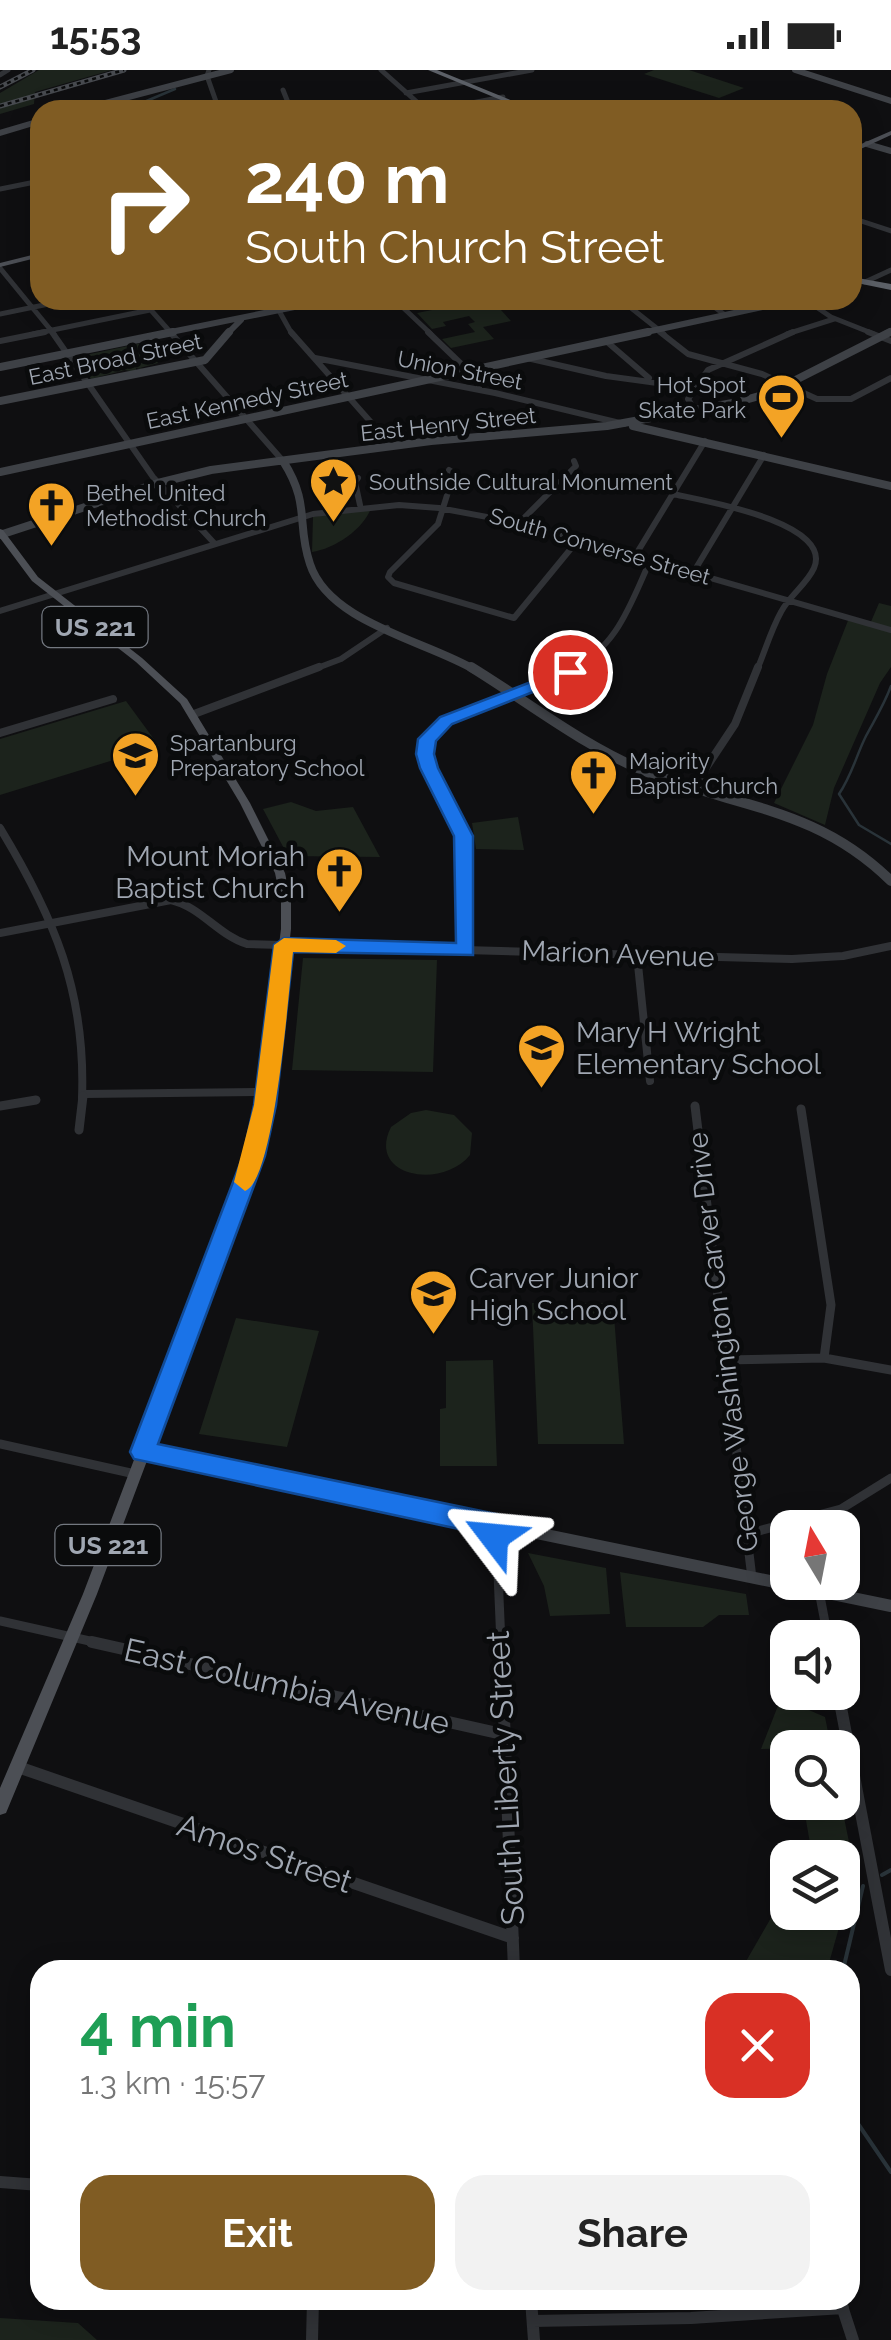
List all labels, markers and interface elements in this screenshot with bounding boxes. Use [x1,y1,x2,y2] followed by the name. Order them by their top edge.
[50,13,141,58] text: 15:53
[245,137,449,219] text: 240 m
[80,140,210,270] icon: right
[245,221,665,274] text: South Church Street
[26,328,205,390] street label: East Broad Street
[395,345,525,395] street label: Union Street
[144,366,351,434] street label: East Kennedy Street
[638,372,747,423] place label: Hot Spot Skate Park
[755,372,807,440] sports icon: Hot Spot Skate Park
[359,402,538,446] street label: East Henry Street
[308,456,360,524] place icon: Southside Cultural Monument
[369,469,673,495] place label: Southside Cultural Monument
[25,480,77,548] church icon: Bethel United Methodist Church
[86,480,267,531] place label: Bethel United Methodist Church
[487,502,714,590] street label: South Converse Street
[42,607,148,647] road number: US 221
[528,630,613,715] pin
[543,645,598,700] icon: arrive
[109,730,161,798] school or university icon: Spartanburg Preparatory School
[170,730,364,781] place label: Spartanburg Preparatory School
[568,748,620,816] church icon: Majority Baptist Church
[629,748,778,799] place label: Majority Baptist Church
[115,840,305,905] place label: Mount Moriah Baptist Church
[314,846,366,914] church icon: Mount Moriah Baptist Church
[521,934,715,974] street label: Marion Avenue
[576,1016,821,1081] place label: Mary H Wright Elementary School
[515,1022,567,1090] school or university icon: Mary H Wright Elementary School
[681,1130,765,1554] street label: George Washington Carver Drive
[469,1262,639,1327] place label: Carver Junior High School
[408,1268,460,1336] school or university icon: Carver Junior High School
[442,1485,546,1589] position arrow
[770,1510,860,1600] north arrow
[770,1510,860,1930] map controls
[56,1525,160,1565] road number: US 221
[770,1620,860,1710] button: sound
[479,1630,531,1926] street label: South Liberty Street
[121,1631,453,1741] street label: East Columbia Avenue
[770,1730,860,1820] button: search
[173,1806,358,1900] street label: Amos Street
[770,1840,860,1930] button: layers
[80,1991,236,2061] text: 4 min
[705,1993,810,2098] button: close
[80,2064,265,2101] text: 1.3 km · 15:57
[80,2175,435,2290] button: Exit
[455,2175,810,2290] button: Share

